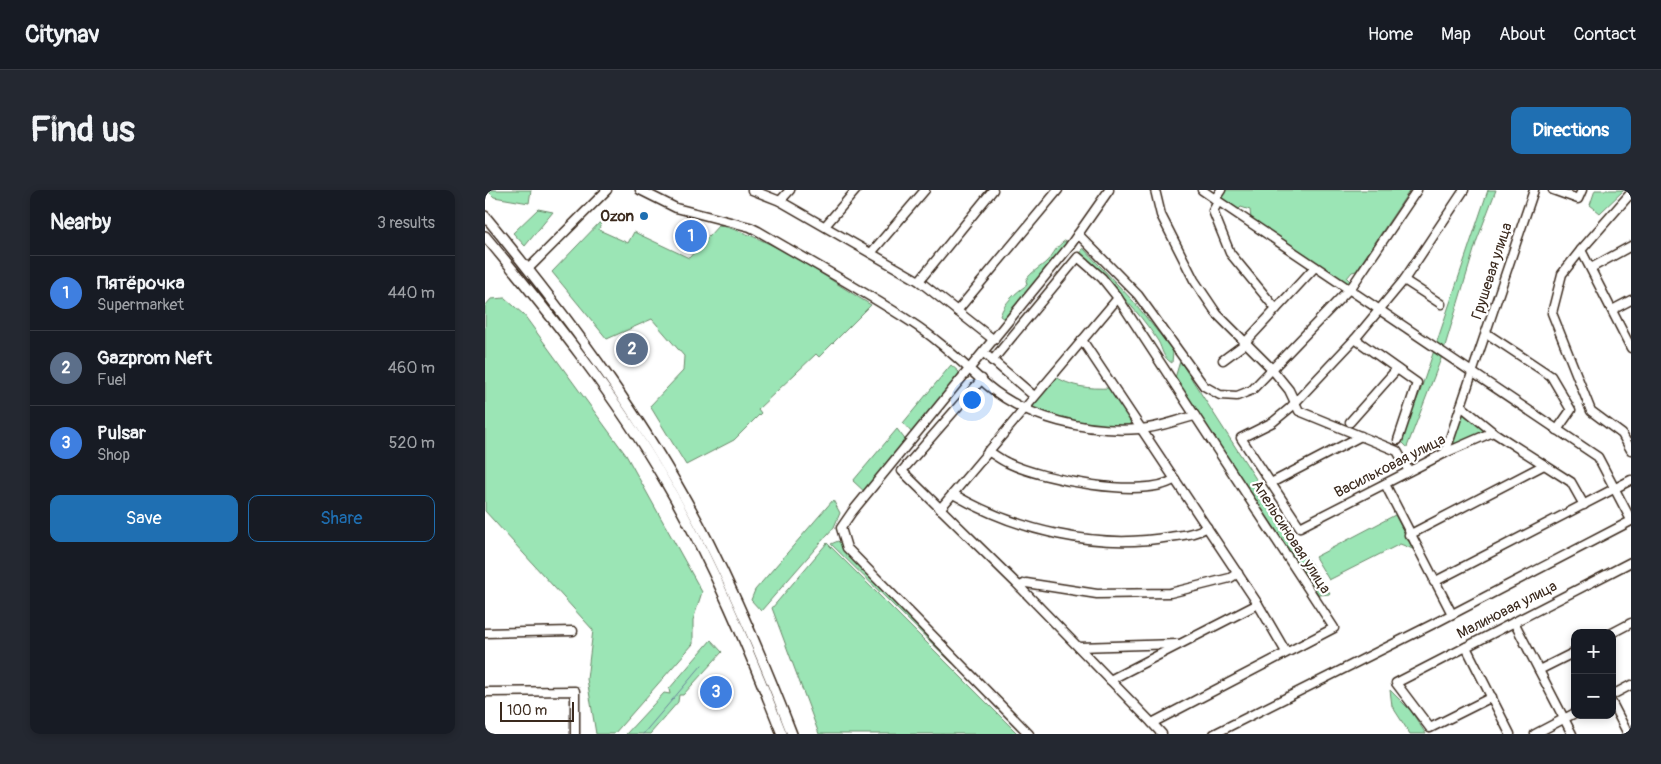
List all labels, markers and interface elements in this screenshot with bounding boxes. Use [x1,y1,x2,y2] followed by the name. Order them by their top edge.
[25,20,100,49] text: Citynav
[1368,23,1413,46] text: Home
[1441,23,1471,46] text: Map
[1499,23,1545,46] text: About
[1573,23,1636,46] text: Contact
[1511,107,1631,154] button: Directions
[30,108,135,152] text: Find us
[600,207,634,226] place label: Ozon
[50,209,111,236] text: Nearby
[638,210,650,222] marker: Ozon
[377,213,435,233] text: 3 results
[675,217,707,255] pin: 1
[1467,220,1517,322] street label: Грушевая улица
[97,271,185,295] text: Пятёрочка
[63,283,69,303] text: 1
[388,283,435,303] text: 440 m
[97,295,184,315] text: Supermarket
[616,330,648,368] pin: 2
[97,346,212,370] text: Gazprom Neft
[62,358,70,378] text: 2
[388,358,435,378] text: 460 m
[97,370,126,390] text: Fuel
[959,387,985,413] your location
[97,421,146,445] text: Pulsar
[1331,430,1449,502] street label: Васильковая улица
[62,433,70,453] text: 3
[389,433,435,453] text: 520 m
[97,445,130,465] text: Shop
[1247,477,1335,597] street label: Апельсиновая улица
[50,495,238,542] button: Save
[248,495,435,542] button: Share
[1454,577,1560,643] street label: Малиновая улица
[1571,629,1616,719] map controls
[1571,629,1616,674] button: +
[700,673,732,711] pin: 3
[1571,674,1616,719] button: −
[500,699,574,722] scale bar
[507,702,547,719] text: 100 m

